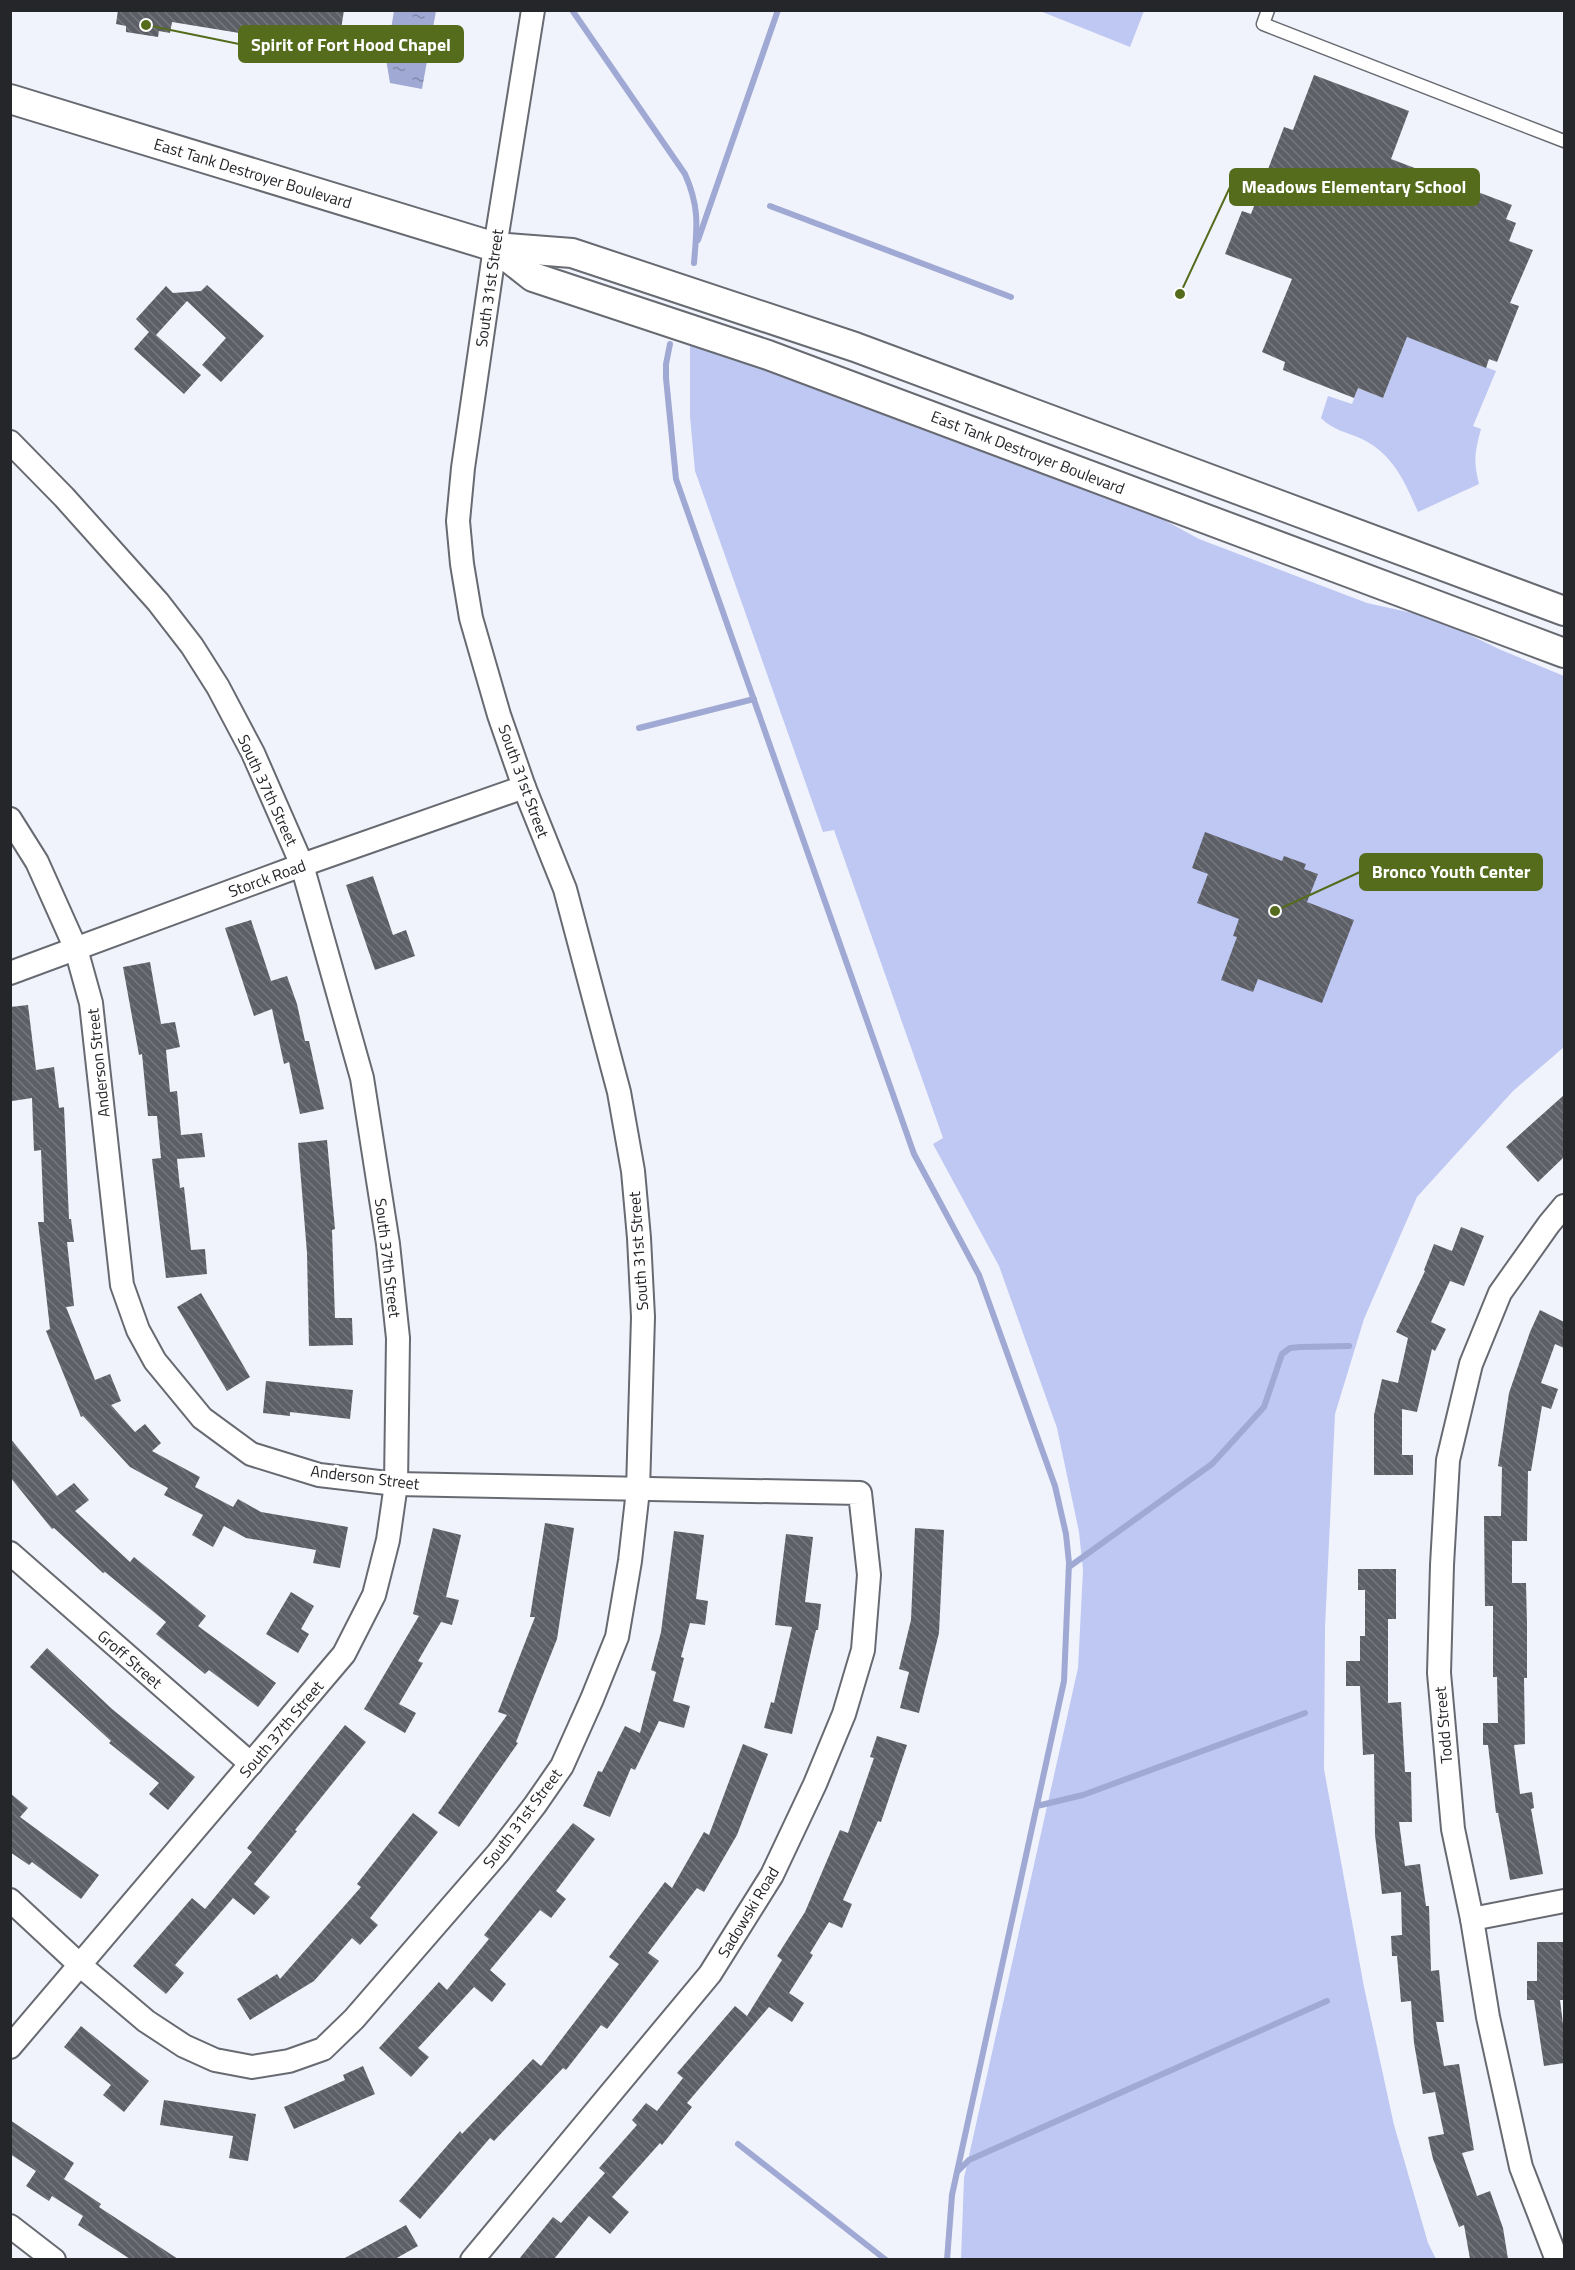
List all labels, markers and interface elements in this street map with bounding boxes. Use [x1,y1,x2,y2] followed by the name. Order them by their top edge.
[239,26,463,62] callout: Spirit of Fort Hood Chapel
[251,31,451,58] text: Spirit of Fort Hood Chapel
[151,131,355,215] street label: East Tank Destroyer Boulevard
[1230,169,1479,205] callout: Meadows Elementary School
[1242,173,1466,200] text: Meadows Elementary School
[469,227,509,349] street label: South 31st Street
[928,404,1128,500] street label: East Tank Destroyer Boulevard
[492,721,556,841] street label: South 31st Street
[232,730,304,850] street label: South 37th Street
[225,853,309,903] street label: Storck Road
[1360,854,1542,890] callout: Bronco Youth Center
[1372,858,1531,885] text: Bronco Youth Center
[80,1007,116,1119] street label: Anderson Street
[622,1190,654,1311] street label: South 31st Street
[369,1197,407,1320] street label: South 37th Street
[309,1458,421,1496] street label: Anderson Street
[92,1624,168,1694] street label: Groff Street
[233,1675,329,1783] street label: South 37th Street
[1428,1685,1458,1764] street label: Todd Street
[477,1763,568,1873] street label: South 31st Street
[711,1862,785,1962] street label: Sadowski Road

